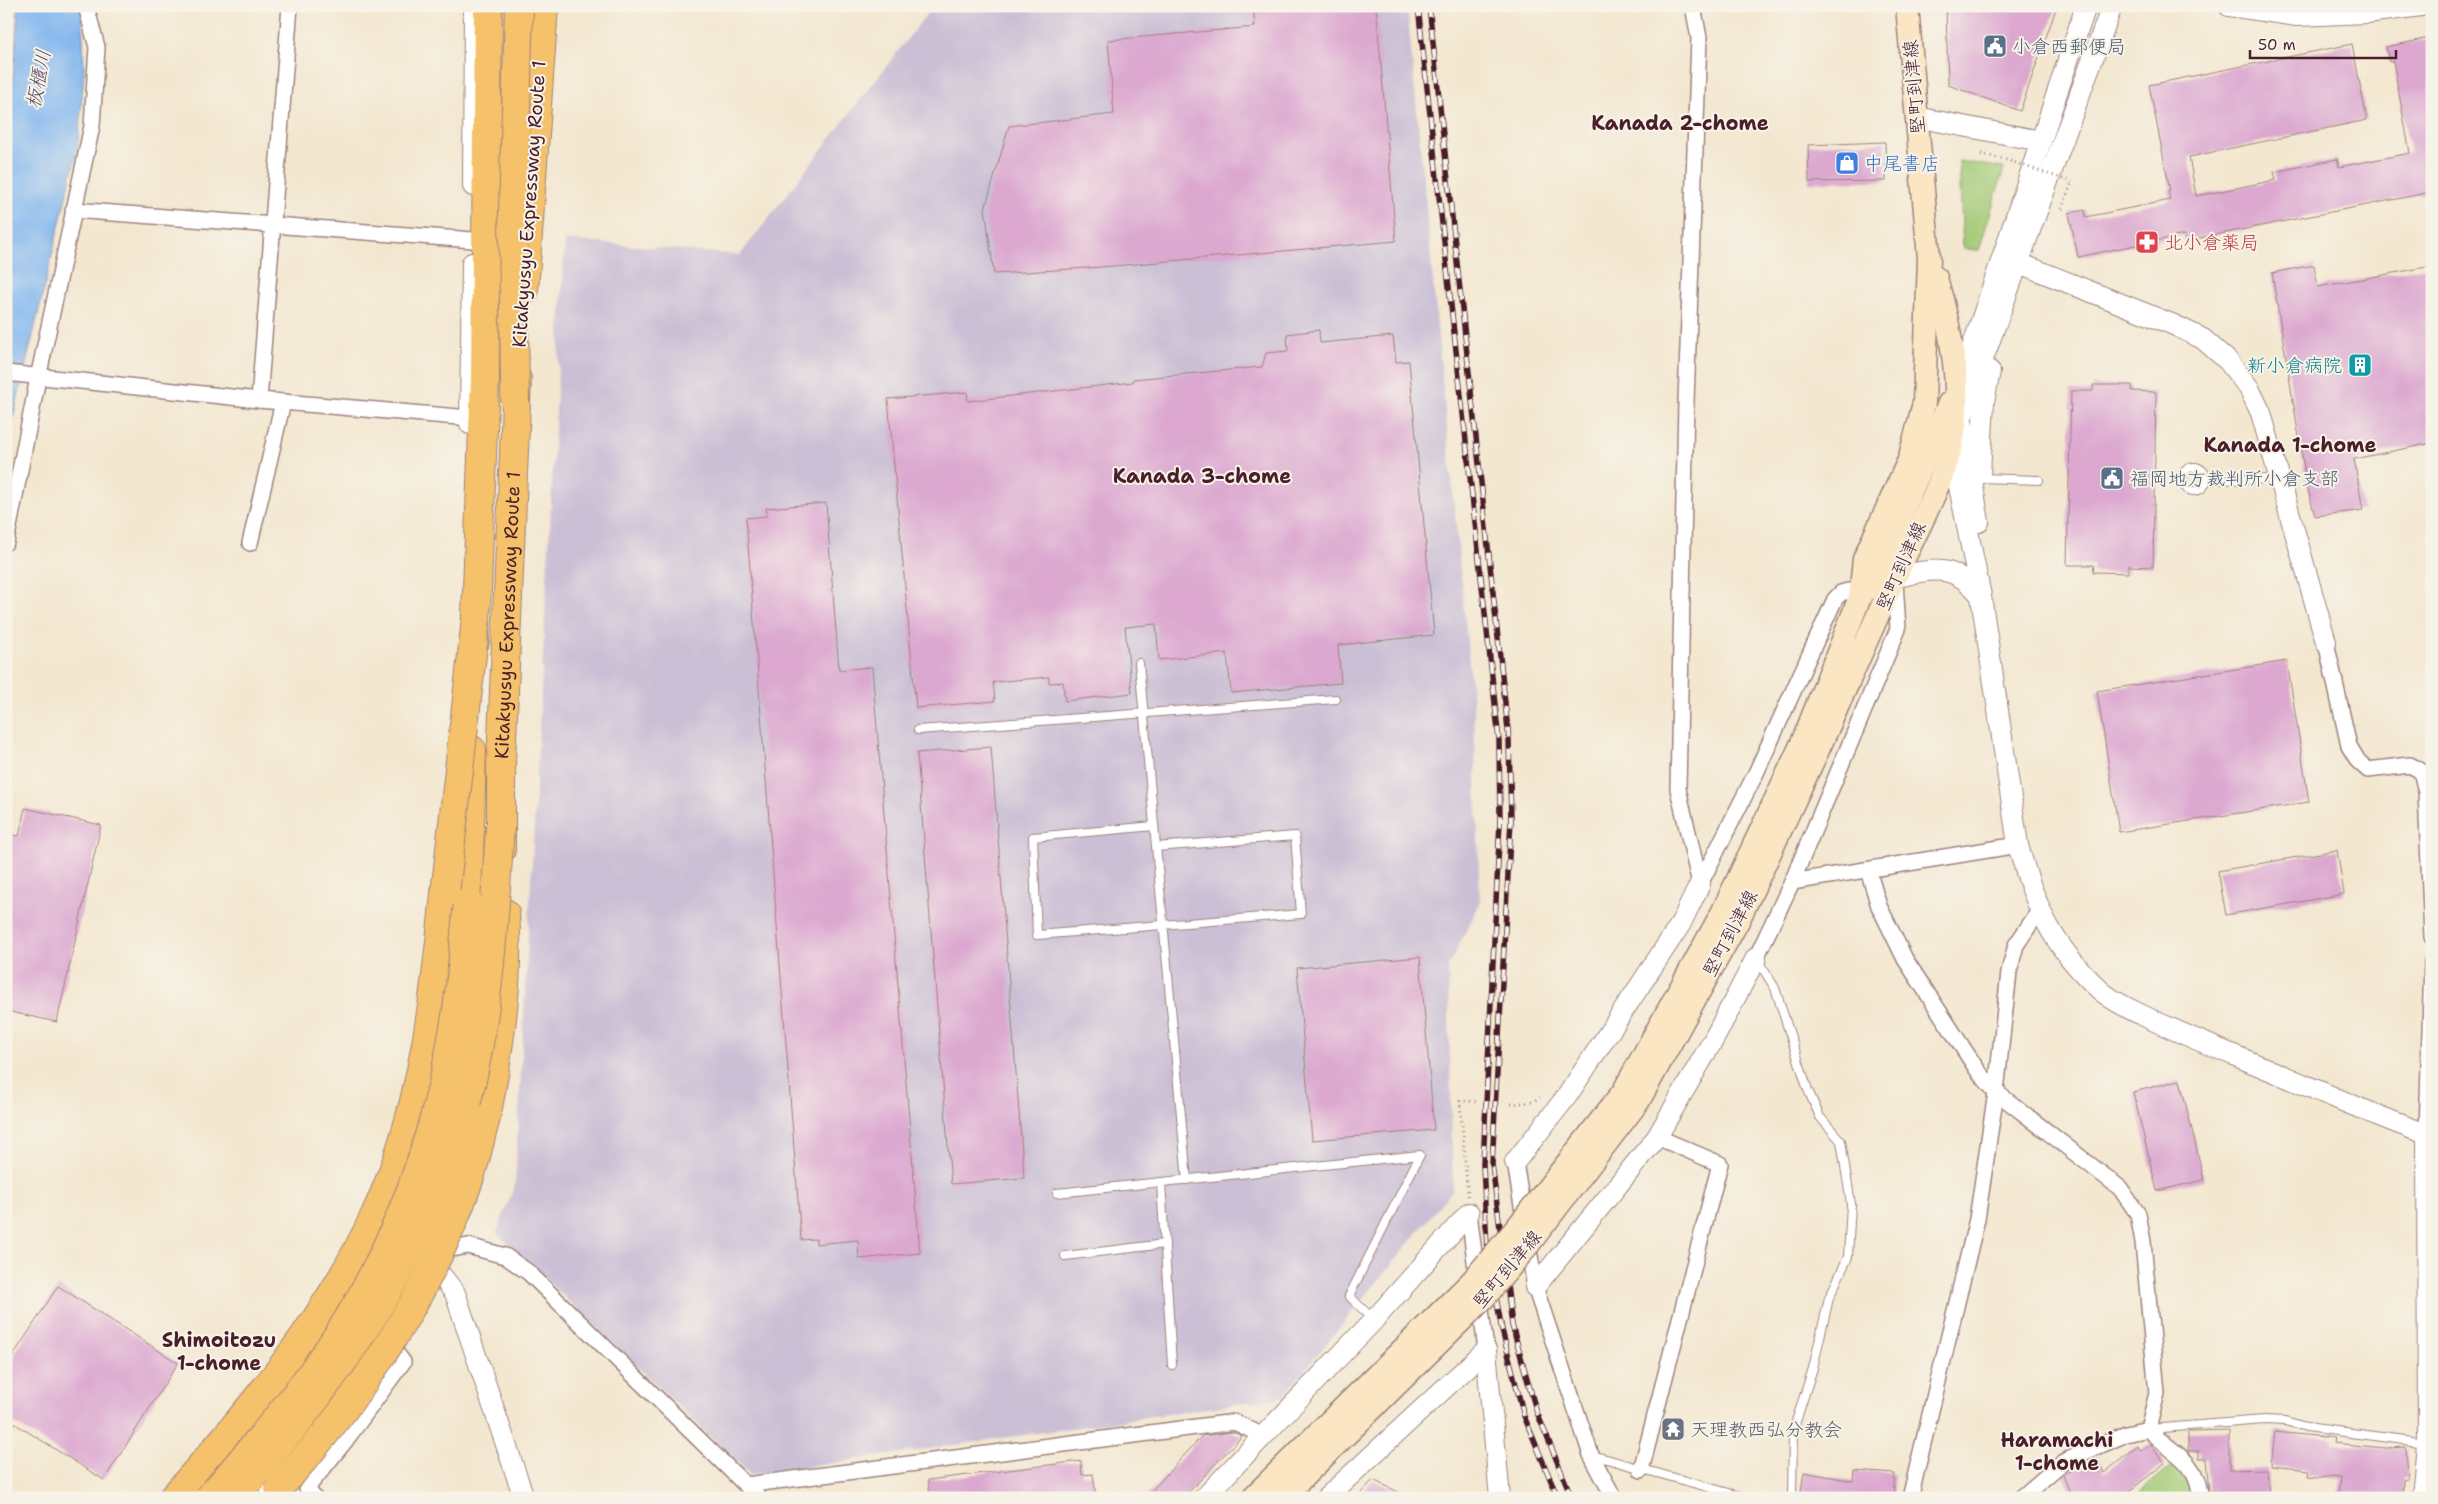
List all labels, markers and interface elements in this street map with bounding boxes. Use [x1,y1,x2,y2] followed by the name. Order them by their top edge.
[2250,28,2397,60] scale bar
[1982,33,2008,59] public building icon: 小倉西郵便局
[2012,34,2126,59] place label: 小倉西郵便局
[2258,35,2296,55] text: 50 m
[1897,39,1931,135] street label: 堅町到津線
[20,47,56,111] water label: 板櫃川
[506,60,552,348] street label: Kitakyusyu Expressway Route 1
[1591,110,1769,136] district label: Kanada 2-chome
[1834,150,1860,176] shop icon: 中尾書店
[1864,151,1940,176] place label: 中尾書店
[2134,229,2160,255] pharmacy icon: 北小倉薬局
[2164,230,2259,255] place label: 北小倉薬局
[2347,352,2373,378] building icon: 新小倉病院
[2247,353,2342,378] place label: 新小倉病院
[2203,432,2377,458] district label: Kanada 1-chome
[1113,463,1291,489] district label: Kanada 3-chome
[2099,465,2125,491] public building icon: 福岡地方裁判所小倉支部
[2130,466,2339,491] place label: 福岡地方裁判所小倉支部
[489,471,526,760] street label: Kitakyusyu Expressway Route 1
[1870,518,1932,614] street label: 堅町到津線
[1697,885,1763,981] street label: 堅町到津線
[1467,1225,1547,1313] street label: 堅町到津線
[162,1327,276,1376] district label: Shimoitozu 1-chome
[1660,1416,1686,1442] temple icon: 天理教西弘分教会
[1690,1417,1842,1442] place label: 天理教西弘分教会
[2001,1427,2113,1476] district label: Haramachi 1-chome

